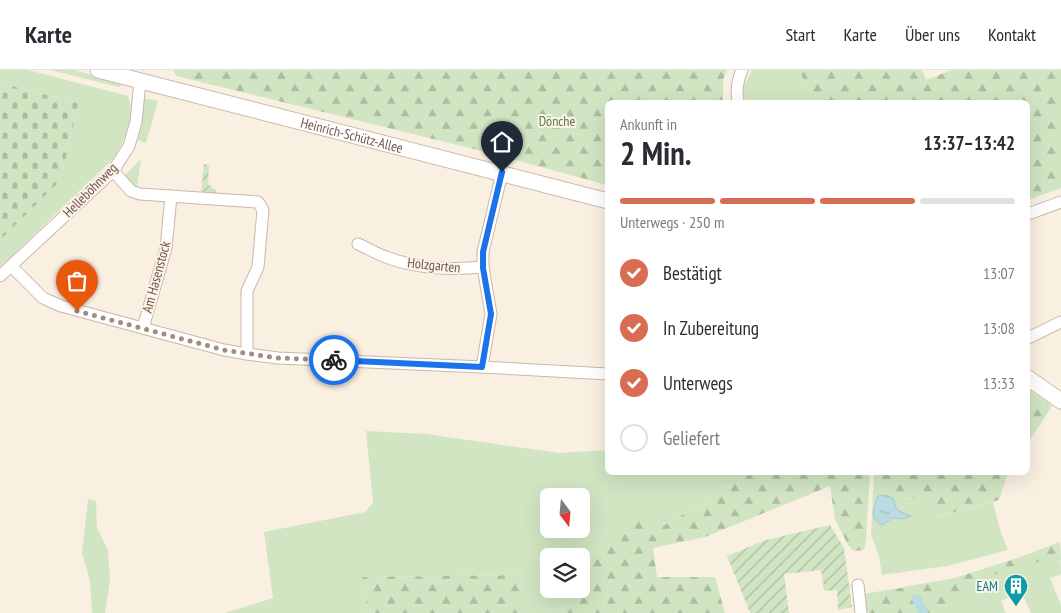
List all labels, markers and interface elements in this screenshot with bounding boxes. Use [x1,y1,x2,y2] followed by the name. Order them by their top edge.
[25,19,72,50] text: Karte
[785,23,816,46] text: Start
[844,23,877,46] text: Karte
[905,23,960,46] text: Über uns
[988,23,1036,46] text: Kontakt
[539,112,575,130] park label: Dönche
[299,113,405,157] street label: Heinrich-Schütz-Allee
[620,114,677,134] text: Ankunft in
[481,121,523,172] pin
[488,128,516,156] icon: home
[923,131,1015,155] text: 13:37–13:42
[620,132,691,174] text: 2 Min.
[59,159,121,221] street label: Helleböhnweg
[620,212,724,232] text: Unterwegs · 250 m
[138,239,174,315] street label: Am Hasenstock
[407,253,461,277] street label: Holzgarten
[620,259,648,287] icon: check
[56,260,98,311] pin
[663,261,722,285] text: Bestätigt
[983,263,1015,283] text: 13:07
[63,267,91,295] icon: bag
[620,314,648,342] icon: check
[663,316,759,340] text: In Zubereitung
[983,318,1015,338] text: 13:08
[309,335,359,385] courier
[320,346,348,374] icon: bike
[620,369,648,397] icon: check
[663,371,733,395] text: Unterwegs
[983,373,1015,393] text: 13:33
[663,426,720,450] text: Geliefert
[540,488,590,538] north arrow
[540,488,590,598] map controls
[540,548,590,598] button: layers
[1003,573,1029,607] building icon: EAM
[976,577,998,595] place label: EAM

